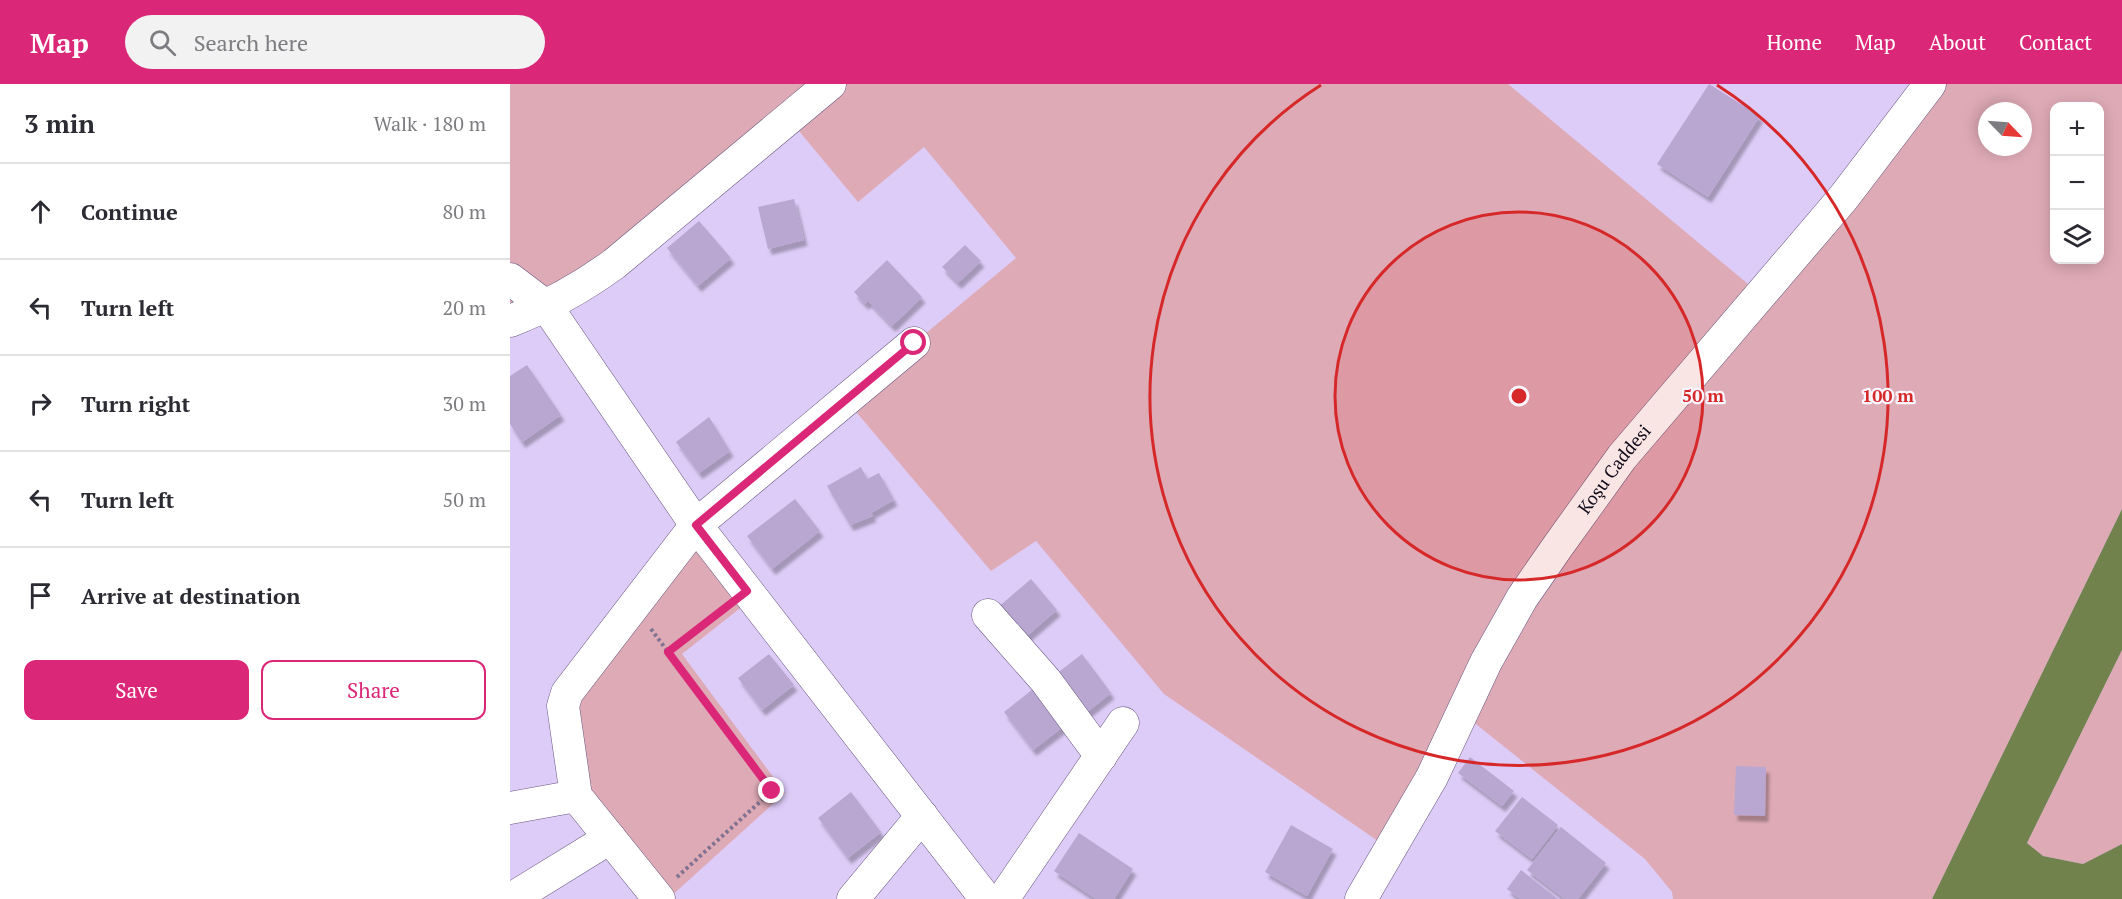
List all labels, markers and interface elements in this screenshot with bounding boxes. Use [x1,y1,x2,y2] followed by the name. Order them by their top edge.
[125,15,545,69] search box
[30,24,89,61] text: Map
[146,26,179,59] icon: search
[194,28,308,57] text: Search here
[1766,28,1822,56] text: Home
[1855,28,1896,56] text: Map
[1929,28,1986,56] text: About
[2019,28,2092,56] text: Contact
[1978,102,2032,156] north arrow
[2050,102,2104,264] map controls
[2050,102,2104,156] button: +
[24,106,95,140] text: 3 min
[374,110,486,137] text: Walk · 180 m
[2050,156,2104,210] button: −
[24,195,57,228] icon: ahead
[81,197,178,226] text: Continue
[443,198,486,225] text: 80 m
[2050,210,2104,264] button: layers
[24,291,57,324] icon: left
[81,293,174,322] text: Turn left
[443,294,486,321] text: 20 m
[900,329,926,355] route start
[1682,383,1724,407] text: 50 m
[1862,383,1914,407] text: 100 m
[1509,386,1529,406] centre of rings
[24,387,57,420] icon: right
[81,389,190,418] text: Turn right
[443,390,486,417] text: 30 m
[1572,419,1656,518] street label: Koşu Caddesi
[24,483,57,516] icon: left
[81,485,174,514] text: Turn left
[443,486,486,513] text: 50 m
[24,579,57,612] icon: arrive
[81,581,300,610] text: Arrive at destination
[24,660,249,720] button: Save
[261,660,486,720] button: Share
[758,777,784,803] route end

